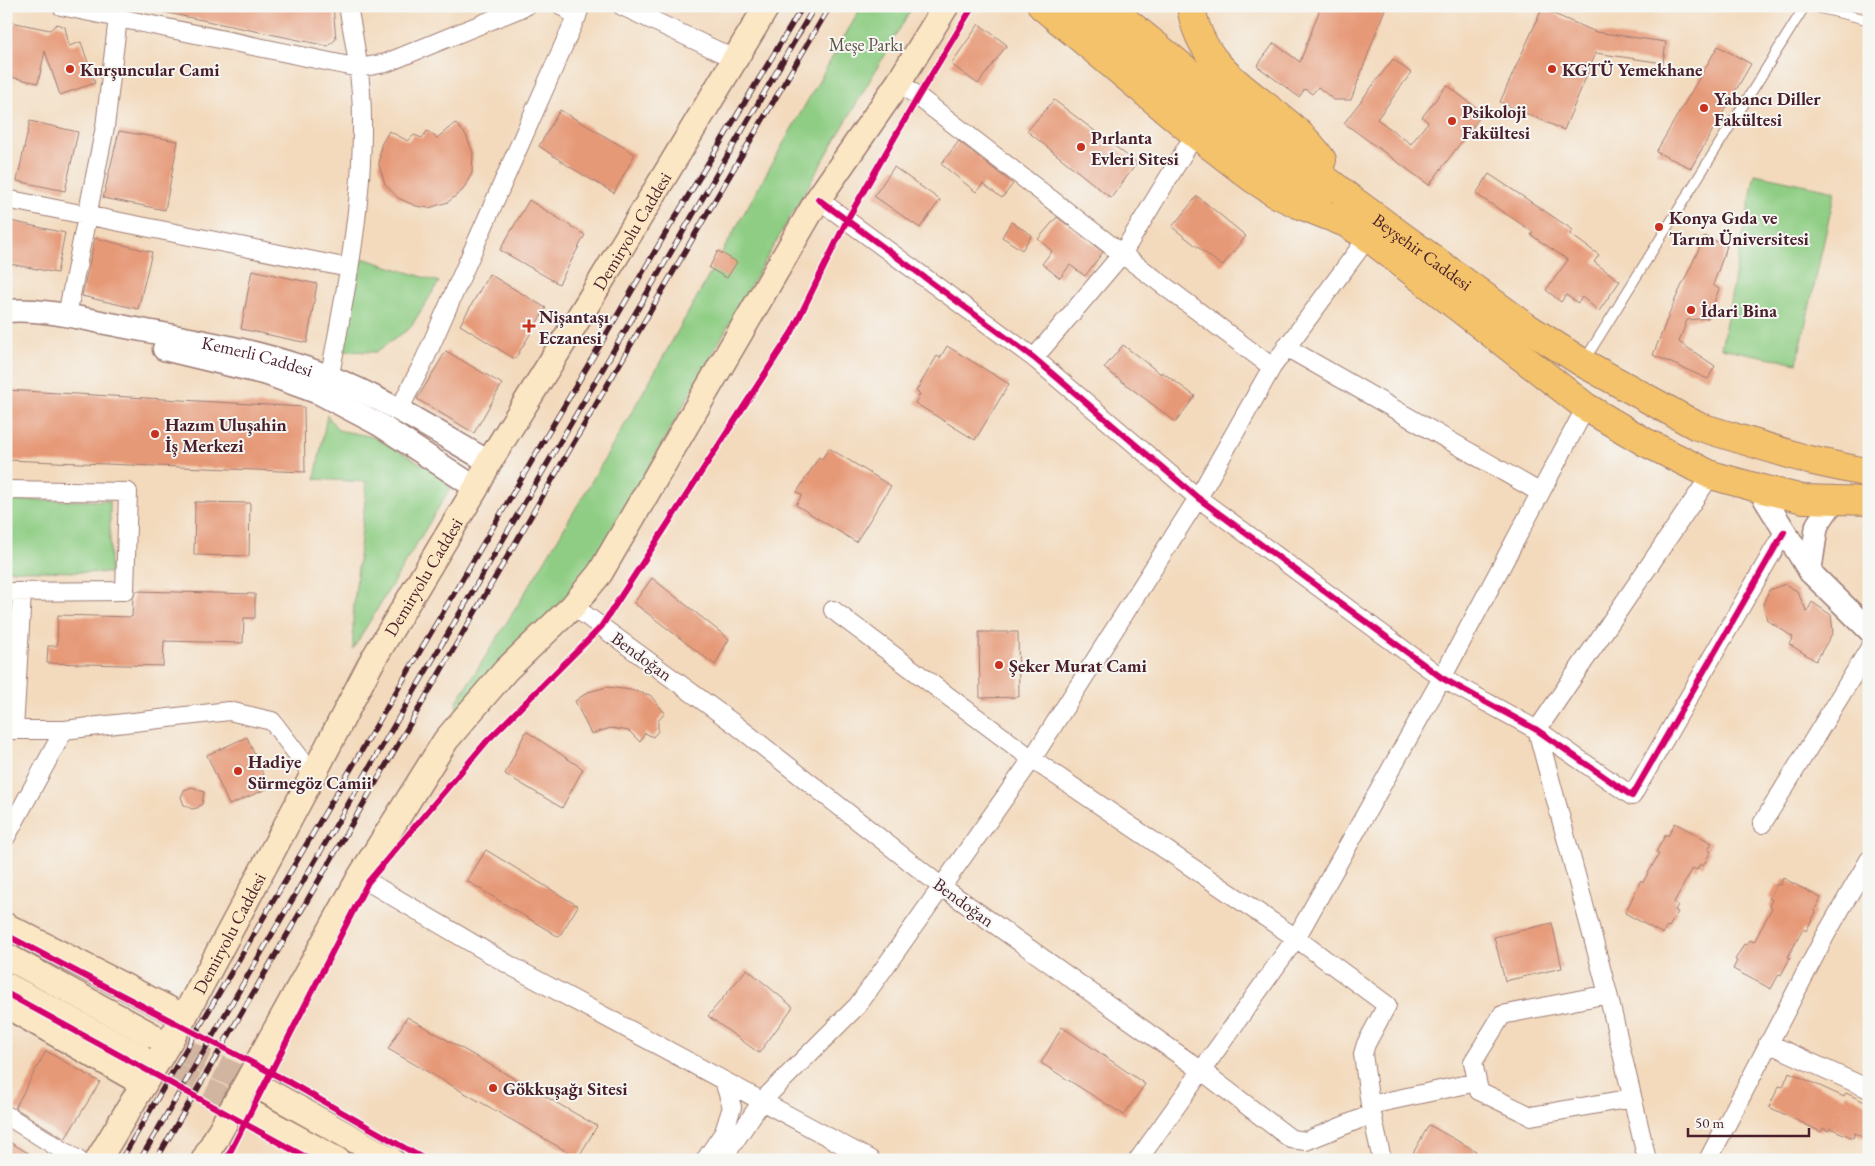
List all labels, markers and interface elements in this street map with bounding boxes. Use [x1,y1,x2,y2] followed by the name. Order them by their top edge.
[829,33,904,56] park label: Meşe Parkı
[80,58,220,81] place label: Kurşuncular Cami
[1562,58,1703,81] place label: KGTÜ Yemekhane
[64,63,76,75] marker: Kurşuncular Cami
[1546,63,1558,75] marker: KGTÜ Yemekhane
[1714,87,1821,131] place label: Yabancı Diller Fakültesi
[1462,100,1531,144] place label: Psikoloji Fakültesi
[1698,102,1710,114] marker: Yabancı Diller Fakültesi
[1446,115,1458,127] marker: Psikoloji Fakültesi
[1091,126,1180,170] place label: Pırlanta Evleri Sitesi
[1075,141,1087,153] marker: Pırlanta Evleri Sitesi
[587,167,676,294] street label: Demiryolu Caddesi
[1669,206,1810,250] place label: Konya Gıda ve Tarım Üniversitesi
[1369,208,1477,296] street label: Beyşehir Caddesi
[1653,221,1665,233] marker: Konya Gıda ve Tarım Üniversitesi
[1701,299,1777,322] place label: İdari Bina
[1685,304,1697,316] marker: İdari Bina
[539,305,610,349] place label: Nişantaşı Eczanesi
[523,320,535,332] marker: Nişantaşı Eczanesi
[200,330,317,381] street label: Kemerli Caddesi
[165,413,287,457] place label: Hazım Uluşahin İş Merkezi
[149,428,161,440] marker: Hazım Uluşahin İş Merkezi
[379,513,467,640] street label: Demiryolu Caddesi
[607,626,677,686] street label: Bendoğan
[1009,654,1147,677] place label: Şeker Murat Cami
[993,659,1005,671] marker: Şeker Murat Cami
[248,750,373,794] place label: Hadiye Sürmegöz Camii
[232,765,244,777] marker: Hadiye Sürmegöz Camii
[187,868,271,998] street label: Demiryolu Caddesi
[929,872,999,932] street label: Bendoğan
[503,1077,628,1100] place label: Gökkuşağı Sitesi
[487,1082,499,1094] marker: Gökkuşağı Sitesi
[1688,1106,1809,1138] scale bar
[1695,1113,1724,1132] text: 50 m

